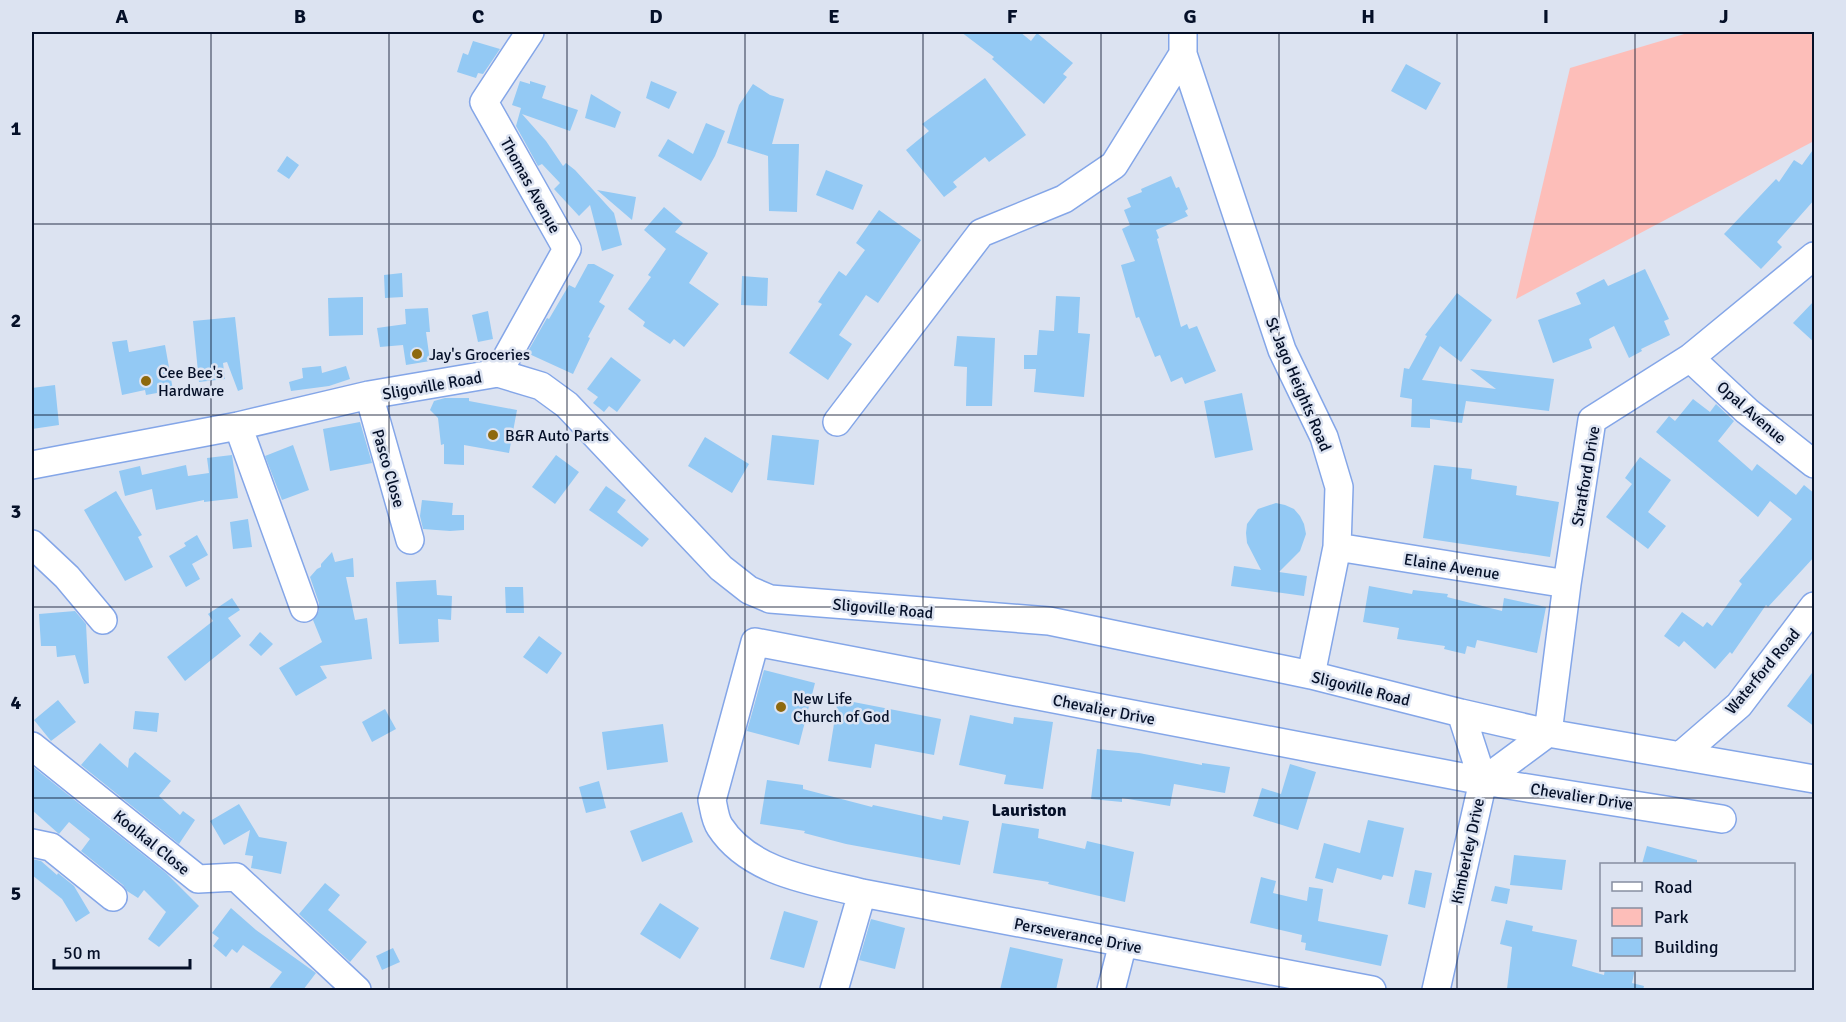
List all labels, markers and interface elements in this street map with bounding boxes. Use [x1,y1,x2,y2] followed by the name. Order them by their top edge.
[116,4,129,29] text: A
[294,4,306,29] text: B
[472,4,484,29] text: C
[649,4,663,29] text: D
[828,4,840,29] text: E
[1007,4,1018,29] text: F
[1183,4,1197,29] text: G
[1361,4,1375,29] text: H
[1543,4,1549,29] text: I
[1719,4,1729,29] text: J
[11,116,22,141] text: 1
[496,134,565,237] street label: Thomas Avenue
[11,308,21,333] text: 2
[1261,314,1335,454] street label: St Jago Heights Road
[429,345,530,365] place label: Jay's Groceries
[410,347,424,361] marker: Jay's Groceries
[158,363,224,401] place label: Cee Bee's Hardware
[381,367,483,405] street label: Sligoville Road
[139,374,153,388] marker: Cee Bee's Hardware
[1713,377,1790,448] street label: Opal Avenue
[1567,425,1605,528] street label: Stratford Drive
[505,426,609,446] place label: B&R Auto Parts
[367,427,409,510] street label: Pasco Close
[486,428,500,442] marker: B&R Auto Parts
[11,499,21,524] text: 3
[1403,550,1501,584] street label: Elaine Avenue
[832,595,934,623] street label: Sligoville Road
[1721,625,1805,719] street label: Waterford Road
[1309,667,1412,711] street label: Sligoville Road
[793,689,890,727] place label: New Life Church of God
[11,690,22,715] text: 4
[1051,690,1157,730] street label: Chevalier Drive
[774,700,788,714] marker: New Life Church of God
[1529,779,1635,815] street label: Chevalier Drive
[1447,796,1489,906] street label: Kimberley Drive
[991,799,1067,821] district label: Lauriston
[109,806,194,880] street label: Koolkal Close
[1600,863,1795,971] legend
[1654,876,1693,898] text: Road
[11,881,21,906] text: 5
[1654,906,1689,928] text: Park
[1012,914,1143,958] street label: Perseverance Drive
[54,932,190,970] scale bar
[1654,936,1718,958] text: Building
[63,942,101,964] text: 50 m

